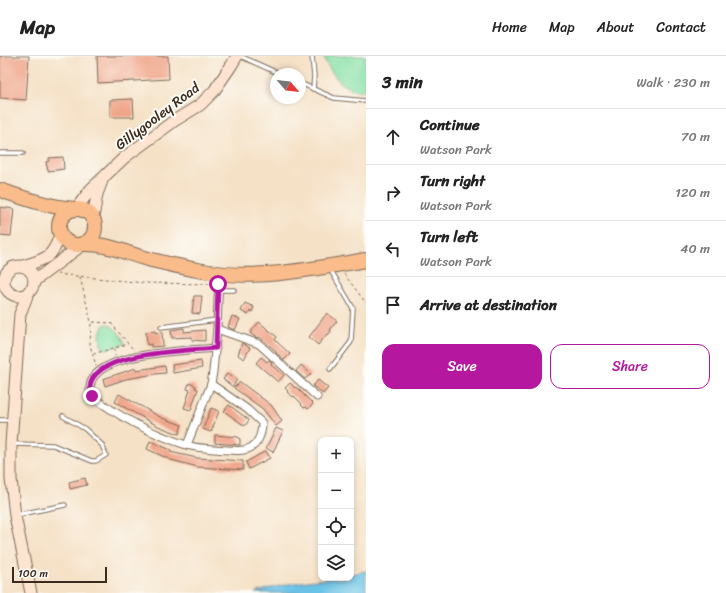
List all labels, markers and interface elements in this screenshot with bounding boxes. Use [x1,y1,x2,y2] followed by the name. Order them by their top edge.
[20,11,55,44] text: Map
[492,15,527,40] text: Home
[549,15,575,40] text: Map
[597,15,634,40] text: About
[656,15,706,40] text: Contact
[382,67,423,97] text: 3 min
[270,68,306,104] north arrow
[636,71,710,94] text: Walk · 230 m
[110,75,206,157] street label: Gillygooley Road
[420,112,480,138] text: Continue
[681,125,710,148] text: 70 m
[382,126,404,148] icon: ahead
[420,138,492,161] text: Watson Park
[420,168,485,194] text: Turn right
[675,181,710,204] text: 120 m
[382,182,404,204] icon: right
[420,194,492,217] text: Watson Park
[420,224,478,250] text: Turn left
[680,237,710,260] text: 40 m
[382,238,404,260] icon: left
[420,250,492,273] text: Watson Park
[209,275,227,293] route start
[420,292,557,318] text: Arrive at destination
[382,294,404,316] icon: arrive
[382,344,542,389] button: Save
[550,344,710,389] button: Share
[83,387,101,405] route end
[318,437,354,581] map controls
[318,437,354,473] button: +
[318,473,354,509] button: −
[318,509,354,545] button: locate
[318,545,354,581] button: layers
[18,564,48,583] text: 100 m
[12,565,107,584] scale bar

